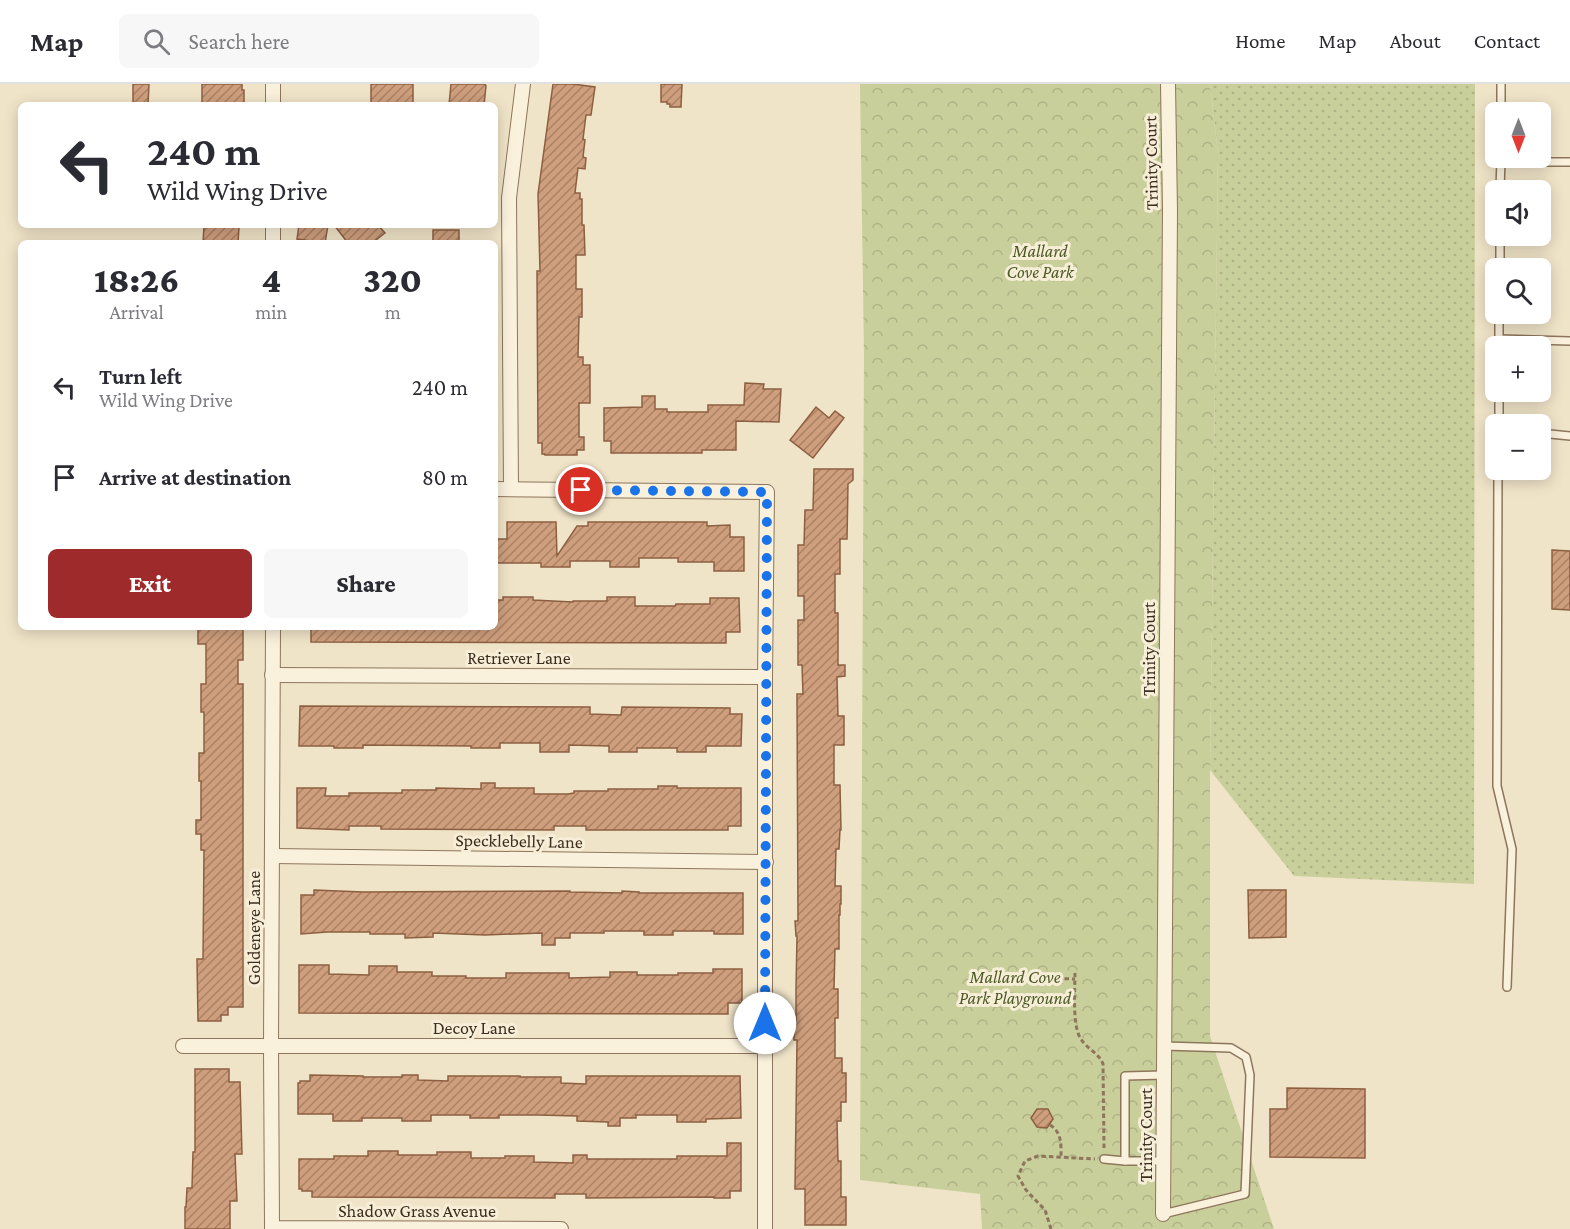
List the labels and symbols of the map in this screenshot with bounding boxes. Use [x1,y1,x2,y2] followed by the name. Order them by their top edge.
[1485,102,1551,168] north arrow
[1140,115,1162,210] street label: Trinity Court
[1006,241,1075,282] park label: Mallard Cove Park
[555,464,606,515] pin
[1139,601,1159,696] street label: Trinity Court
[467,648,571,668] street label: Retriever Lane
[455,830,583,852] street label: Specklebelly Lane
[244,871,264,985] street label: Goldeneye Lane
[959,967,1072,1008] park label: Mallard Cove Park Playground
[733,991,797,1055] position arrow
[433,1018,515,1038] street label: Decoy Lane
[1136,1087,1156,1182] street label: Trinity Court
[338,1201,496,1221] street label: Shadow Grass Avenue

